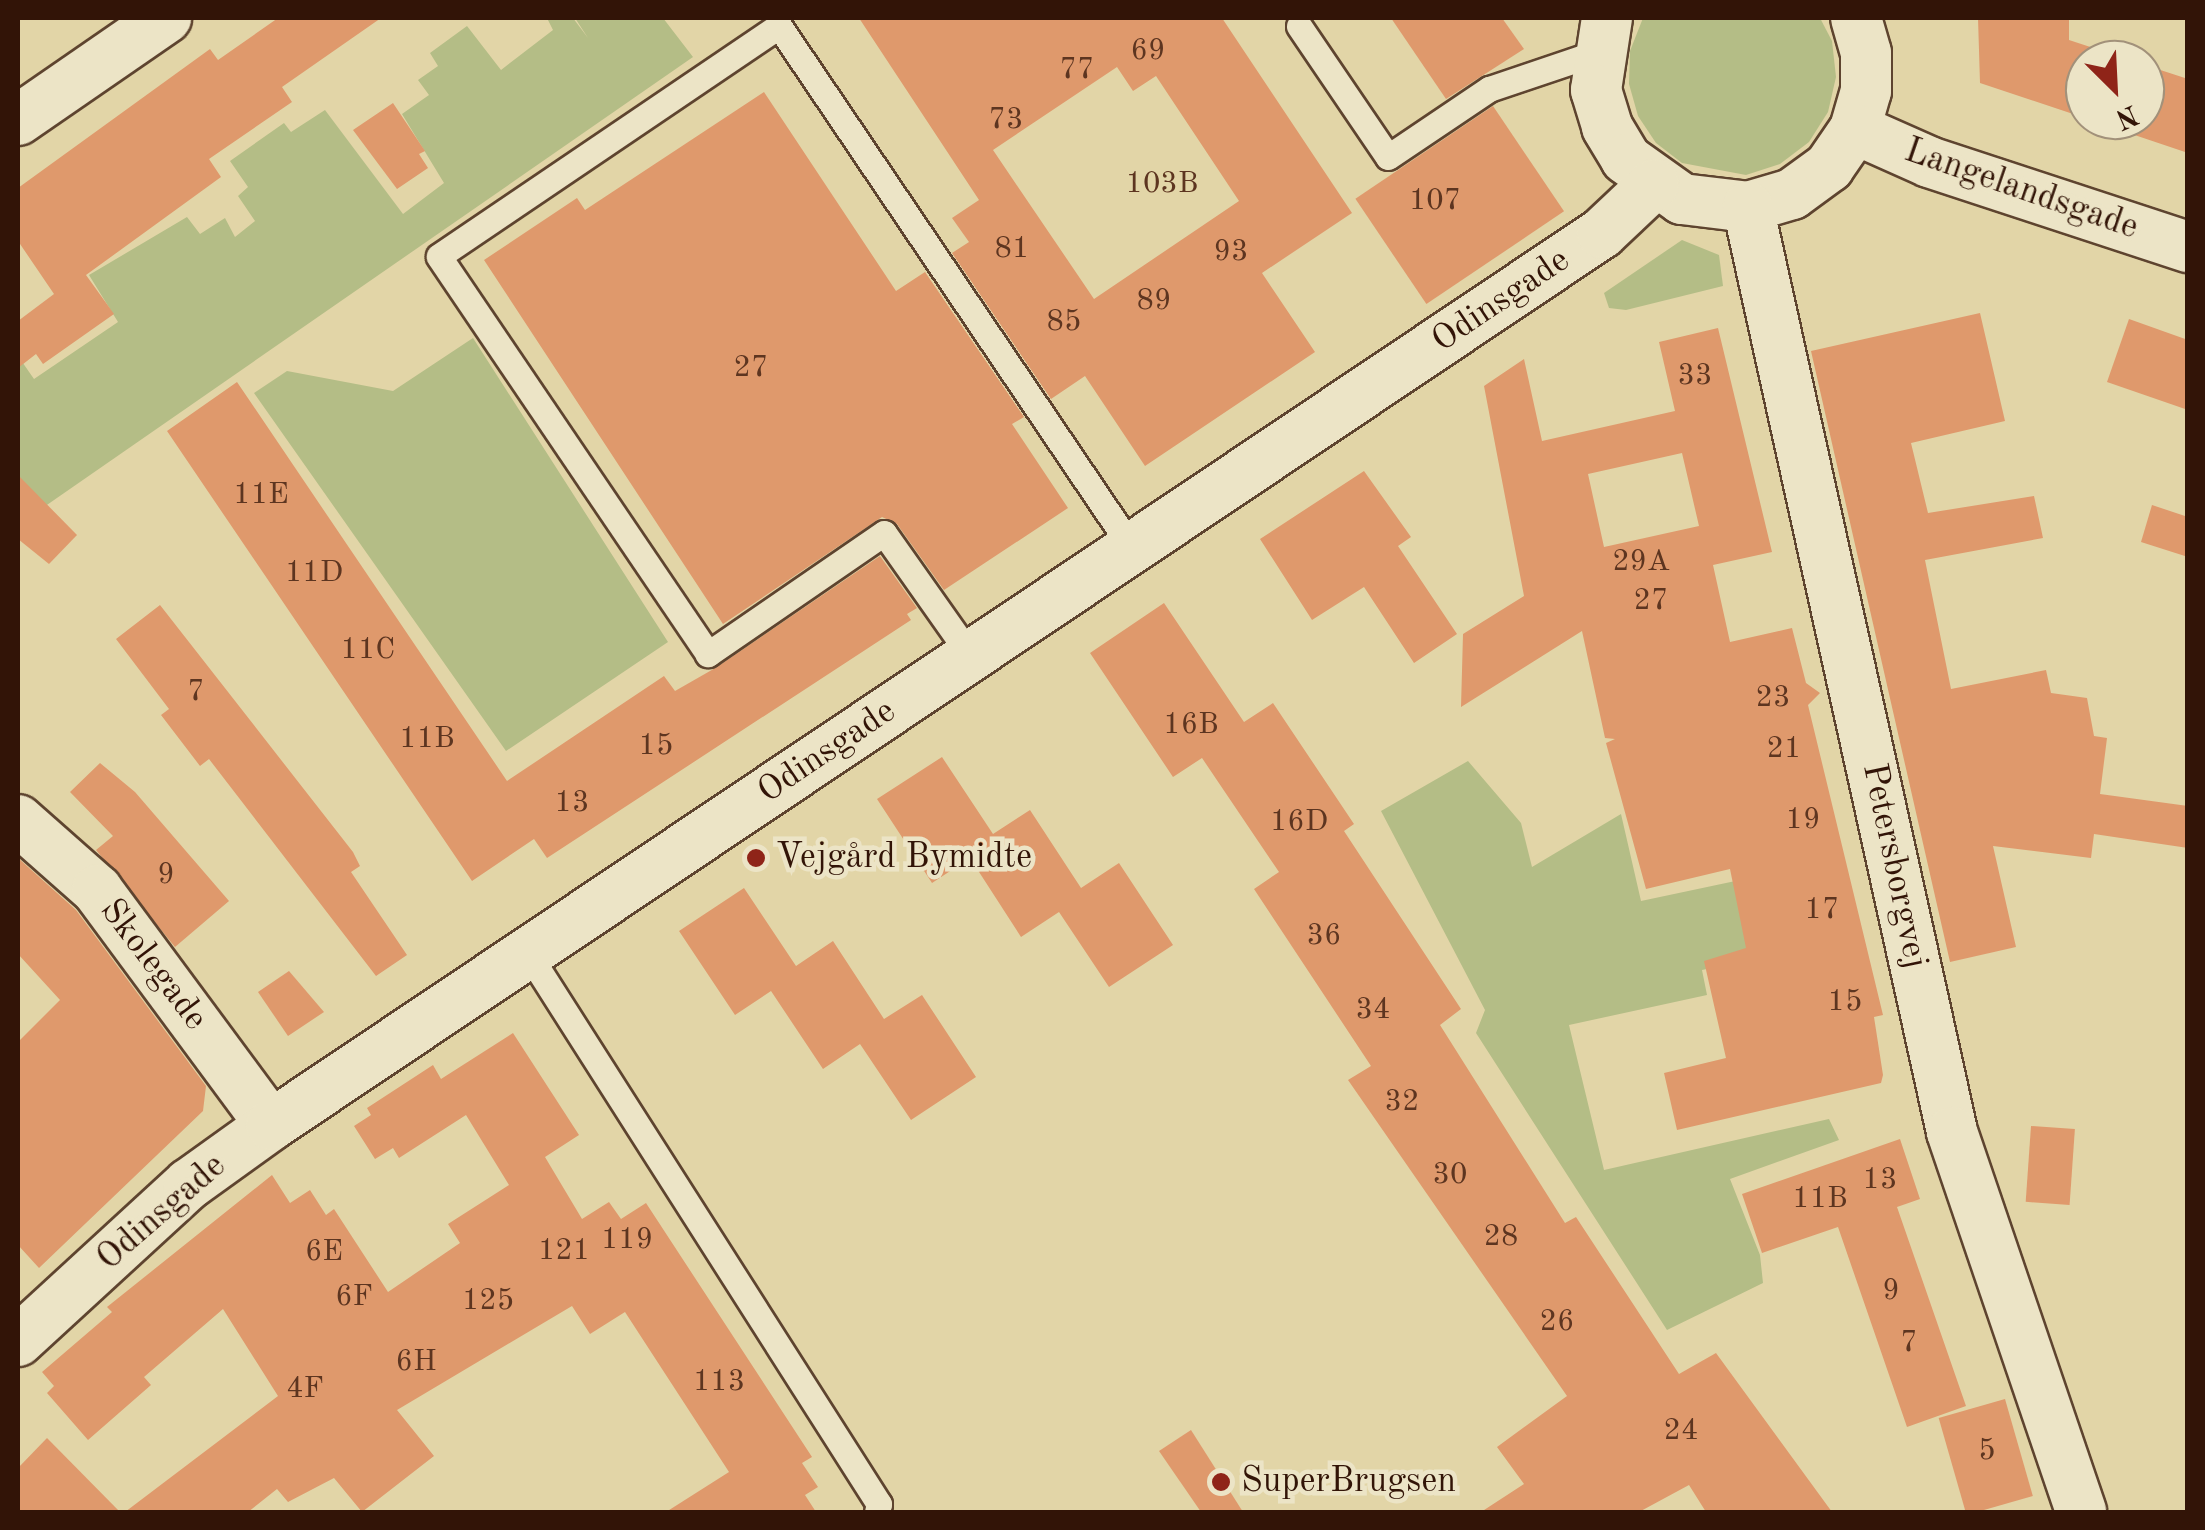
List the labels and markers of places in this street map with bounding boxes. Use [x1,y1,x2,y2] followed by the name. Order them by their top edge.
[776,837,1032,879] place label: Vejgård Bymidte
[745,847,767,869] marker: Vejgård Bymidte
[1241,1461,1456,1503] place label: SuperBrugsen
[1210,1471,1232,1493] marker: SuperBrugsen

